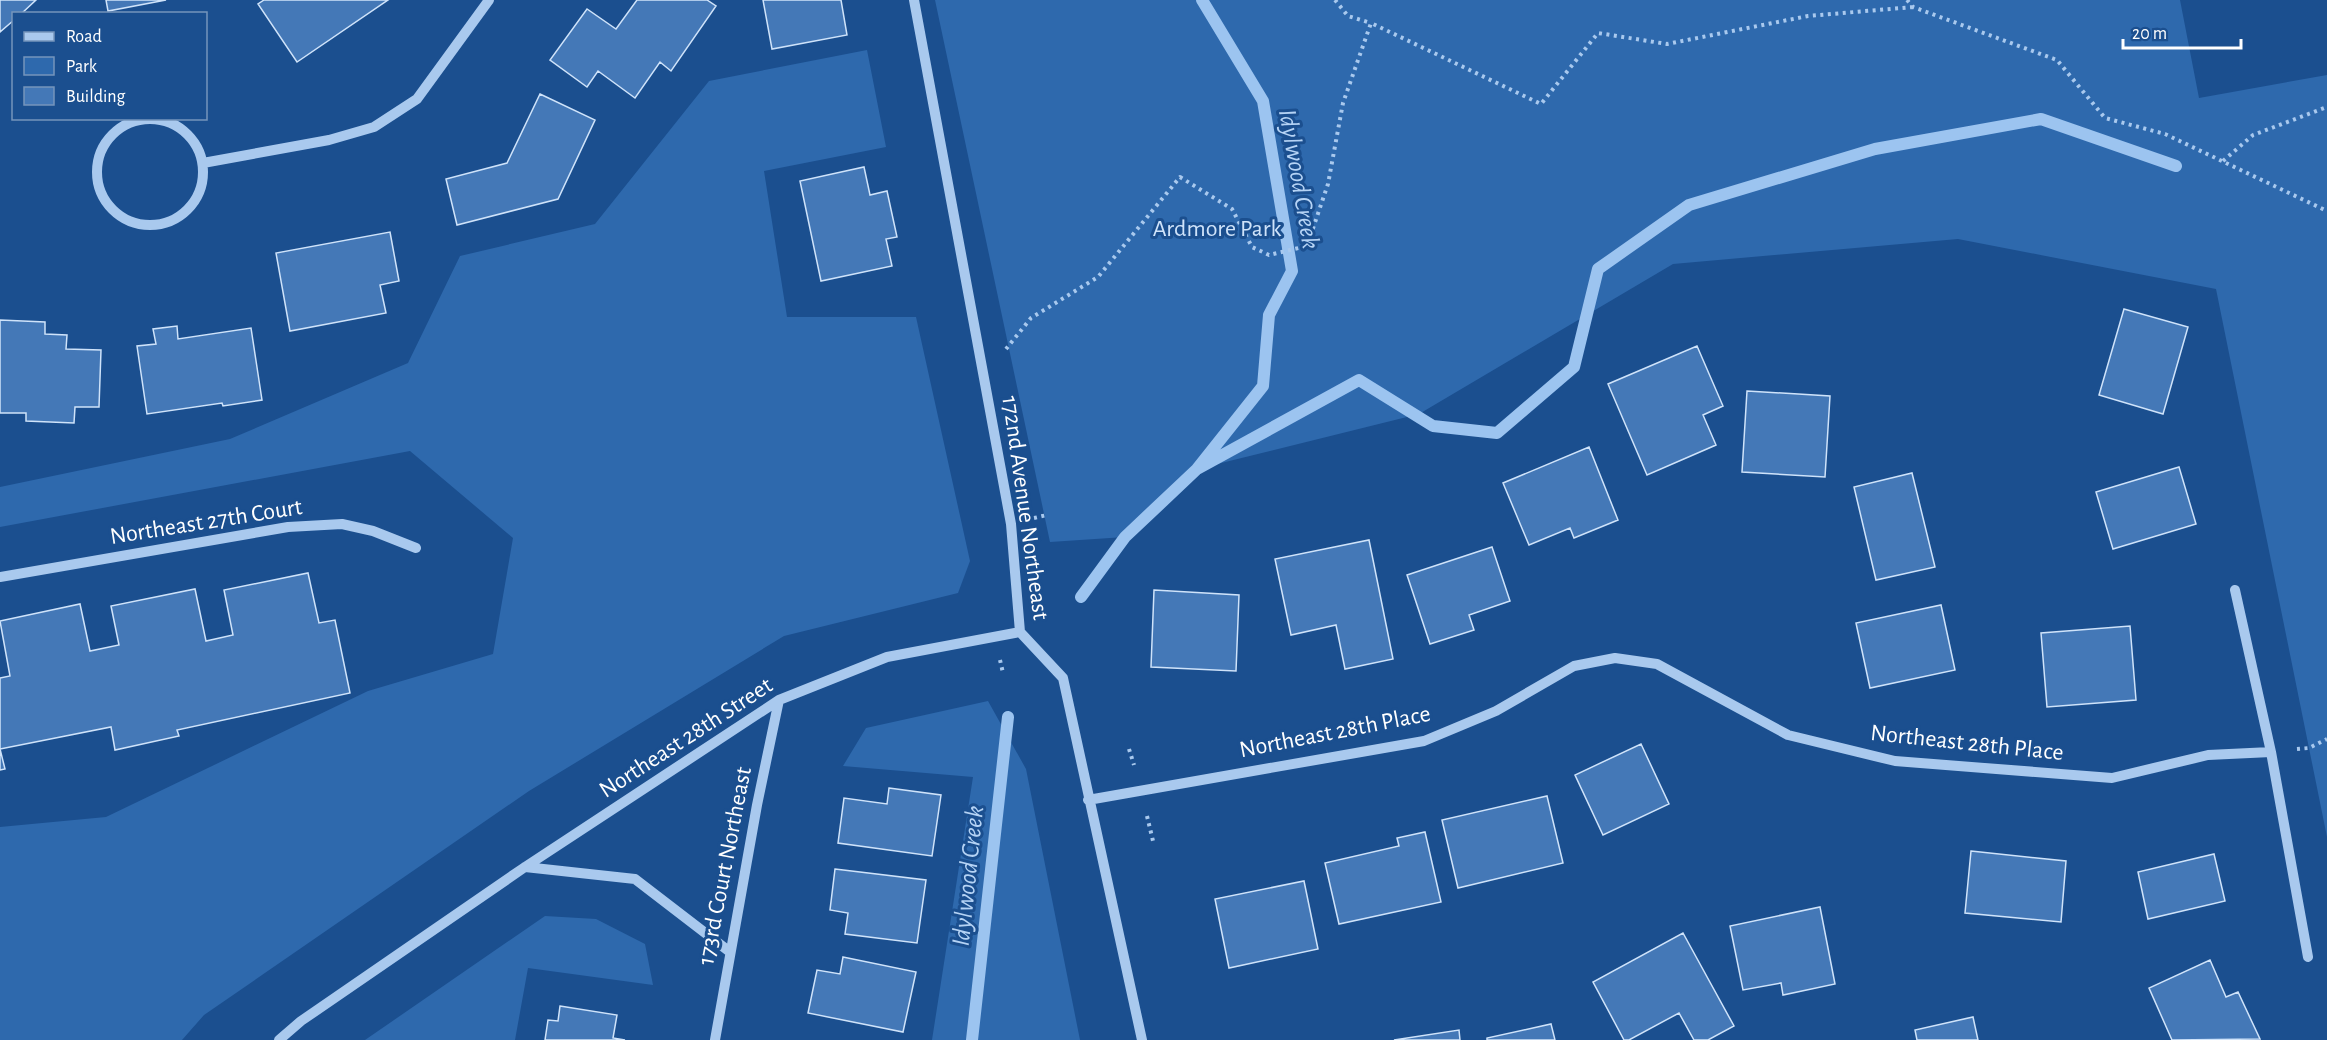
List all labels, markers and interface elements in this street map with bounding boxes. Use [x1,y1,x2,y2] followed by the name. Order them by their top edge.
[12,12,207,120] legend
[2123,12,2242,50] scale bar
[2132,25,2167,43] text: 20 m
[66,28,102,46] text: Road
[66,58,98,76] text: Park
[66,88,126,106] text: Building
[1274,107,1324,251] water label: Idylwood Creek
[1153,217,1281,241] park label: Ardmore Park
[997,394,1053,622] street label: 172nd Avenue Northeast
[108,495,304,549] street label: Northeast 27th Court
[595,673,777,803] street label: Northeast 28th Street
[1237,702,1433,762] street label: Northeast 28th Place
[1869,721,2065,765] street label: Northeast 28th Place
[694,765,756,967] street label: 173rd Court Northeast
[948,804,988,948] water label: Idylwood Creek

